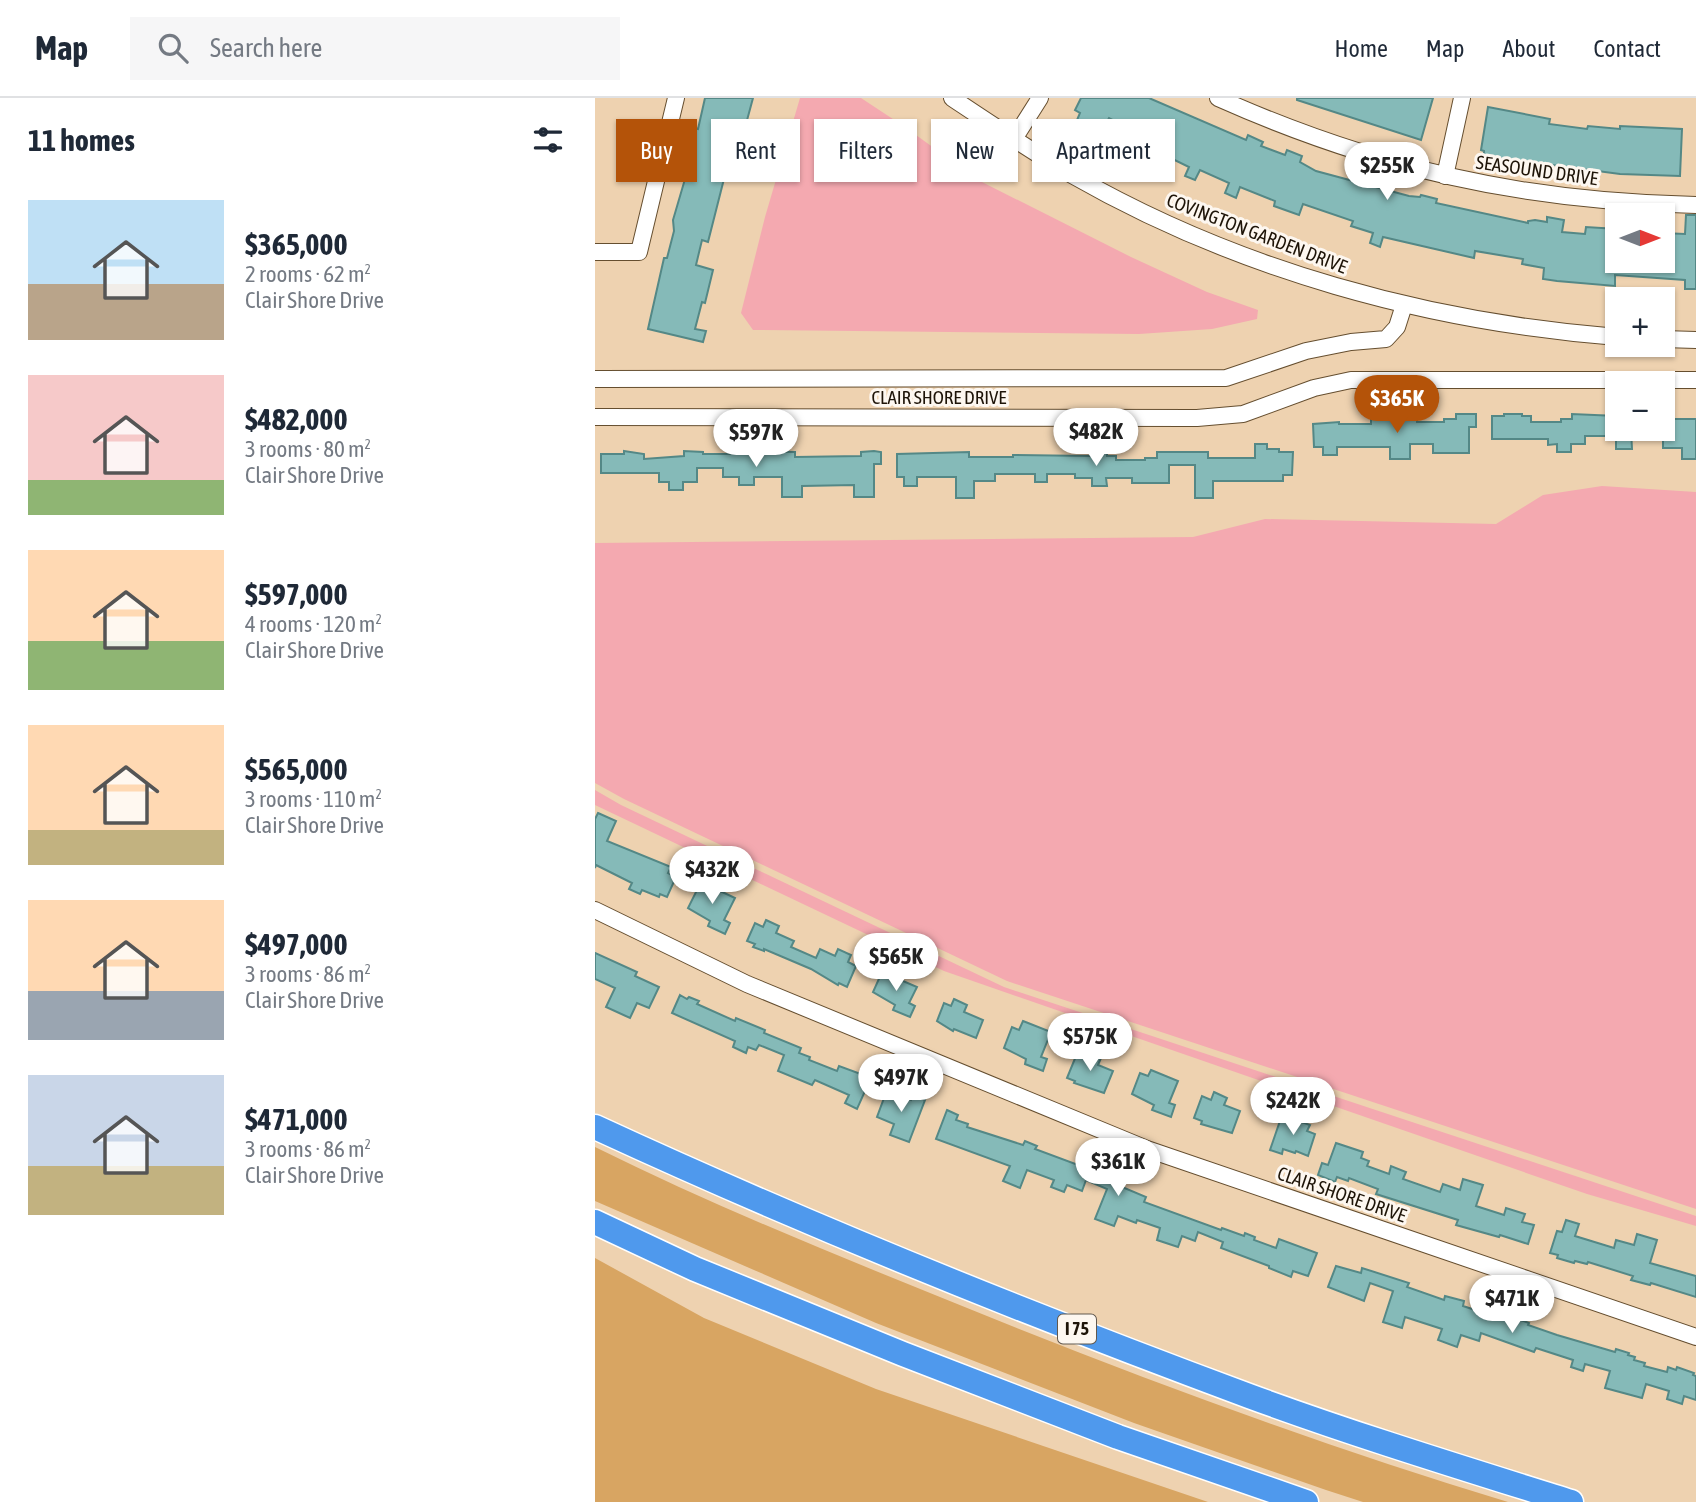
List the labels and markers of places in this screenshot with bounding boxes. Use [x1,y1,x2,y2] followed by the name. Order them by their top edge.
[1338,142,1436,202] pin: $255K
[1348,376,1446,435] pin: $365K
[1047,408,1145,468] pin: $482K
[707,410,805,469] pin: $597K
[663,846,761,906] pin: $432K
[847,934,945,993] pin: $565K
[1041,1014,1139,1073] pin: $575K
[852,1054,950,1114] pin: $497K
[1244,1077,1342,1137] pin: $242K
[1069,1138,1167,1198] pin: $361K
[1463,1276,1561,1335] pin: $471K

